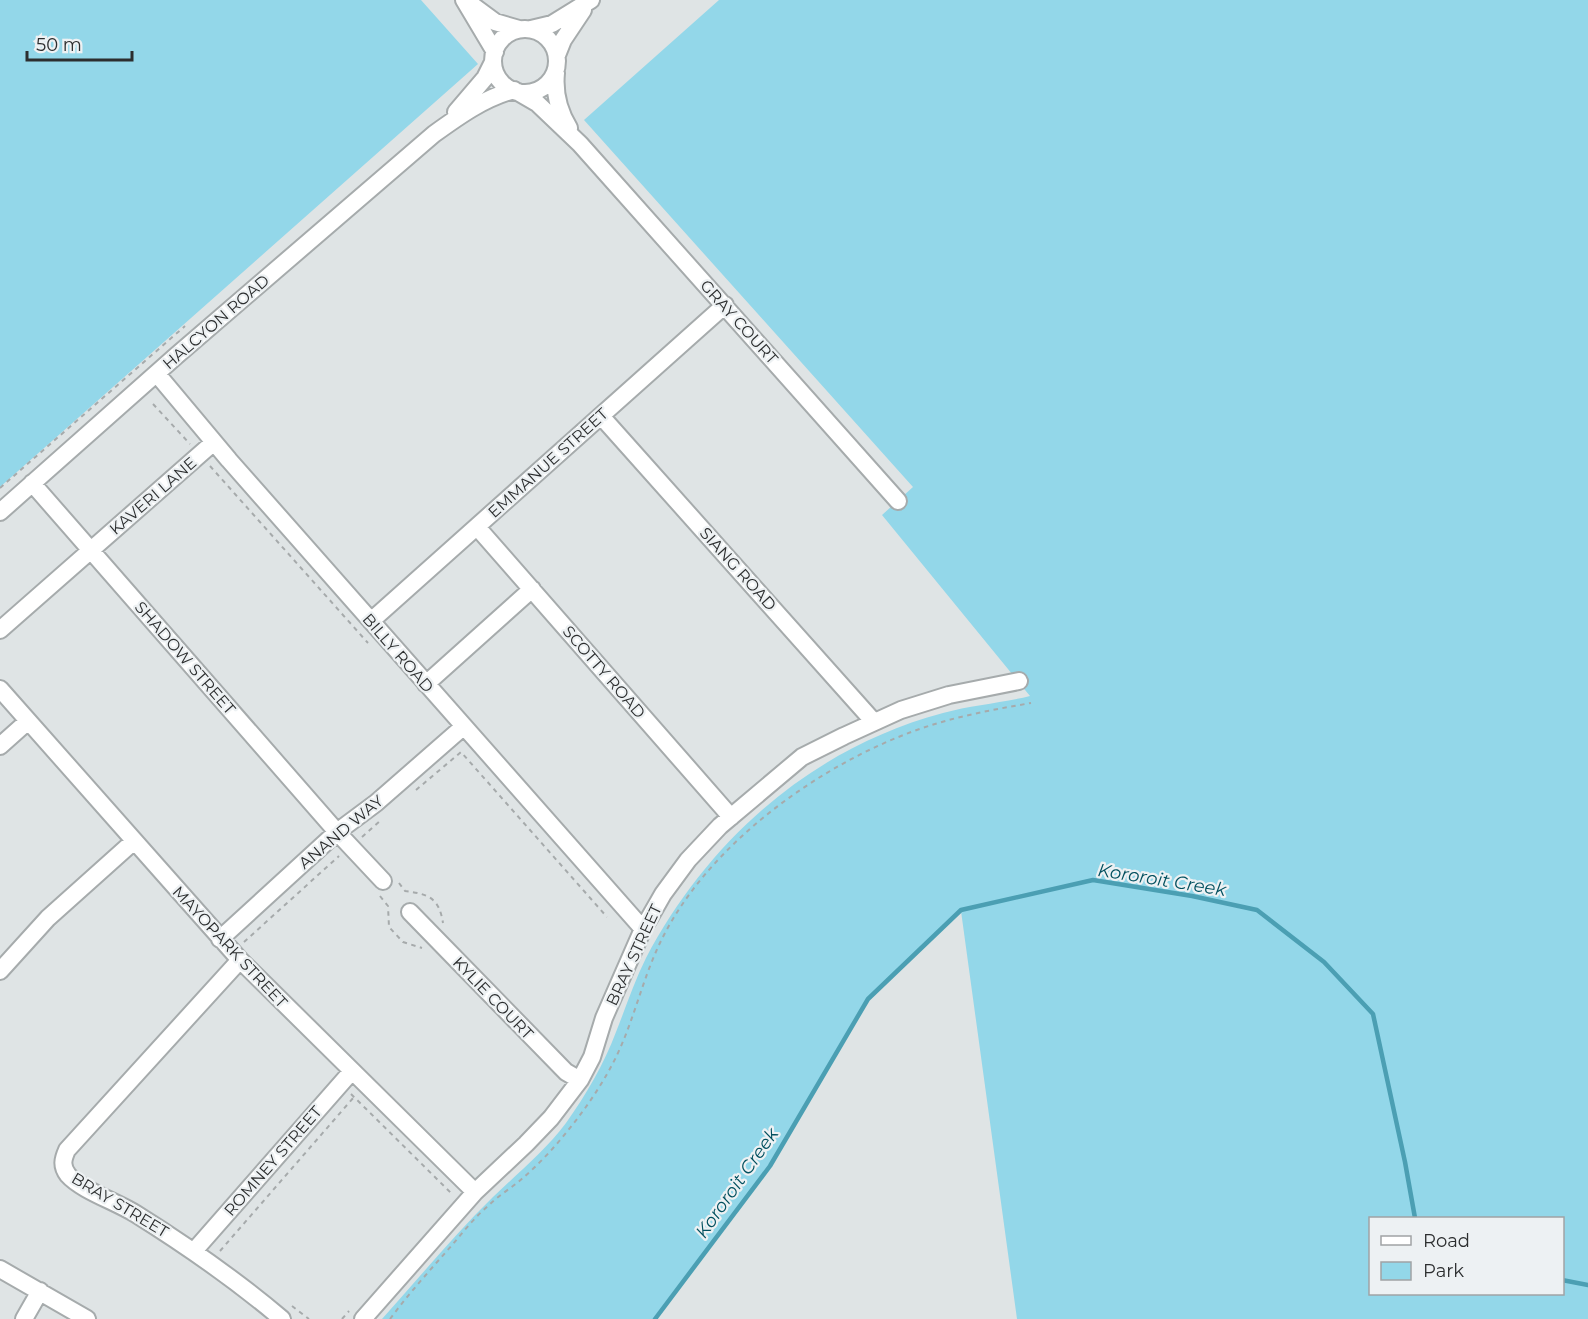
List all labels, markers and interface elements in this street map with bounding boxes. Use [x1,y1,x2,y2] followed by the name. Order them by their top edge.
[27,24,132,62] scale bar
[36,34,82,56] text: 50 m
[159,271,273,373] street label: HALCYON ROAD
[696,276,782,369] street label: GRAY COURT
[484,404,612,522] street label: EMMANUE STREET
[106,453,200,539] street label: KAVERI LANE
[696,524,780,614] street label: SIANG ROAD
[131,598,240,719] street label: SHADOW STREET
[359,610,437,696] street label: BILLY ROAD
[559,622,649,722] street label: SCOTTY ROAD
[295,791,388,873] street label: ANAND WAY
[1096,859,1229,901] water label: Kororoit Creek
[169,882,292,1012] street label: MAYOPARK STREET
[602,901,666,1009] street label: BRAY STREET
[449,953,538,1044] street label: KYLIE COURT
[220,1102,326,1220] street label: ROMNEY STREET
[691,1123,784,1242] water label: Kororoit Creek
[68,1169,173,1242] street label: BRAY STREET
[1369,1217,1564,1295] legend
[1423,1230,1470,1252] text: Road
[1423,1260,1464,1282] text: Park

